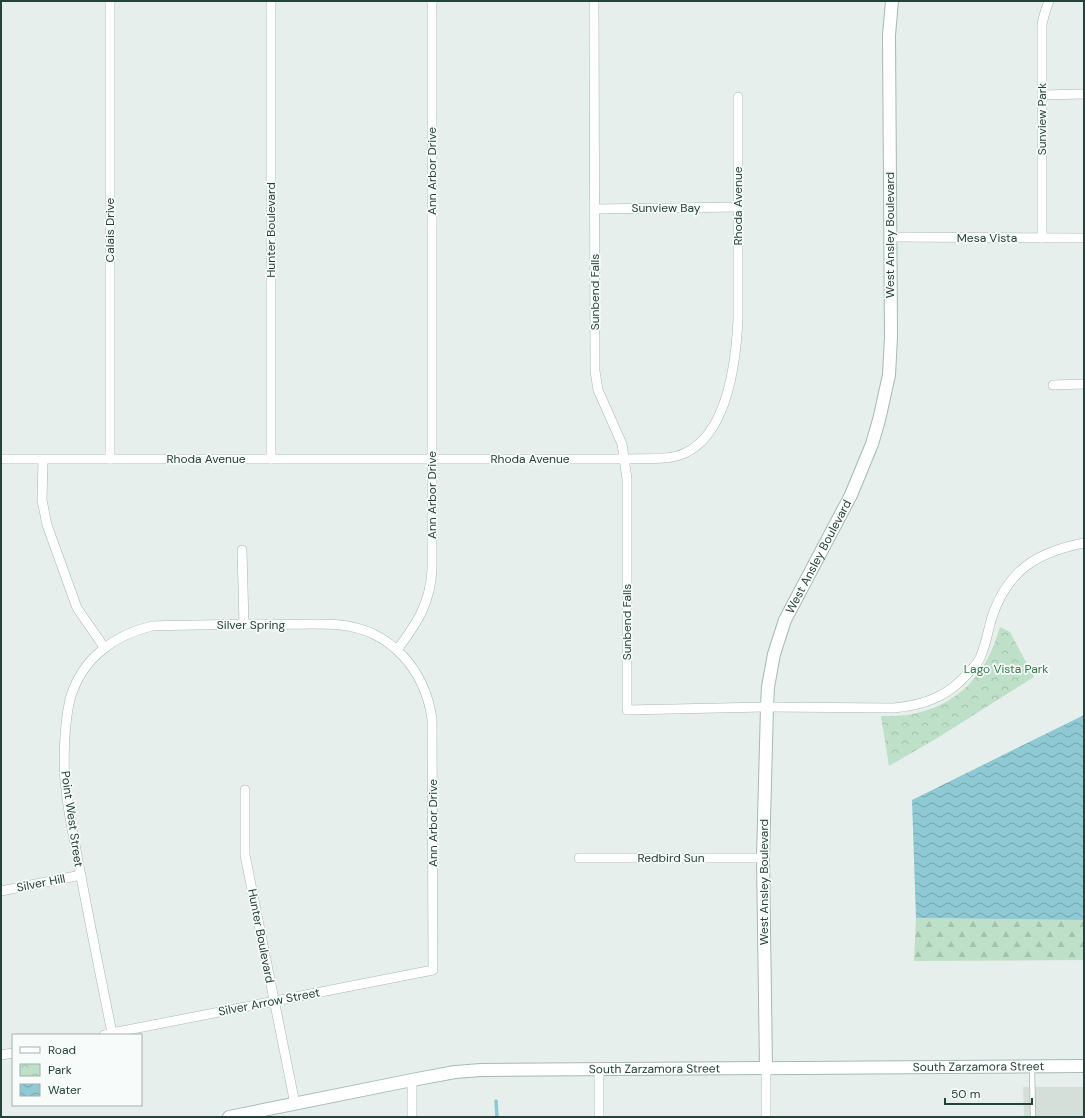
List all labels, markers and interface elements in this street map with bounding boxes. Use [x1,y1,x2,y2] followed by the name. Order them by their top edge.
[1034,83,1050,155] street label: Sunview Park
[424,127,440,215] street label: Ann Arbor Drive
[730,166,746,246] street label: Rhoda Avenue
[882,172,898,298] street label: West Ansley Boulevard
[263,182,279,278] street label: Hunter Boulevard
[102,197,118,262] street label: Calais Drive
[632,200,701,216] street label: Sunview Bay
[957,230,1017,246] street label: Mesa Vista
[587,254,603,330] street label: Sunbend Falls
[166,451,246,467] street label: Rhoda Avenue
[424,451,440,539] street label: Ann Arbor Drive
[490,451,570,467] street label: Rhoda Avenue
[782,497,855,616] street label: West Ansley Boulevard
[619,584,635,660] street label: Sunbend Falls
[217,617,285,633] street label: Silver Spring
[964,661,1048,677] park label: Lago Vista Park
[57,770,87,868] street label: Point West Street
[425,779,441,867] street label: Ann Arbor Drive
[756,819,772,945] street label: West Ansley Boulevard
[637,850,705,866] street label: Redbird Sun
[15,870,67,896] street label: Silver Hill
[244,888,278,984] street label: Hunter Boulevard
[217,984,321,1020] street label: Silver Arrow Street
[12,1034,142,1106] legend
[48,1042,76,1058] text: Road
[913,1058,1045,1075] street label: South Zarzamora Street
[589,1060,721,1077] street label: South Zarzamora Street
[48,1062,72,1078] text: Park
[945,1080,1032,1106] scale bar
[48,1082,82,1098] text: Water
[951,1086,980,1102] text: 50 m

